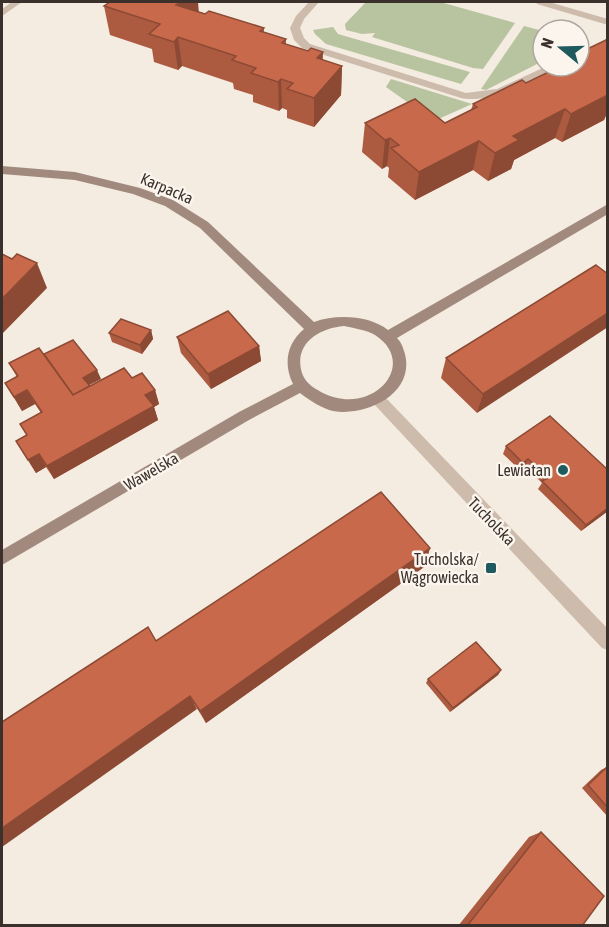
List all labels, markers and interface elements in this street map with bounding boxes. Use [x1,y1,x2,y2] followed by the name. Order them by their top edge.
[531,18,591,78] north arrow
[537,36,557,51] text: N
[138,169,196,208] street label: Karpacka
[121,448,181,494] street label: Wawelska
[497,461,551,479] place label: Lewiatan
[556,463,570,477] marker: Lewiatan
[465,493,519,549] street label: Tucholska
[401,550,480,587] place label: Tucholska/ Wągrowiecka
[484,561,498,575] marker: Tucholska/ Wągrowiecka

